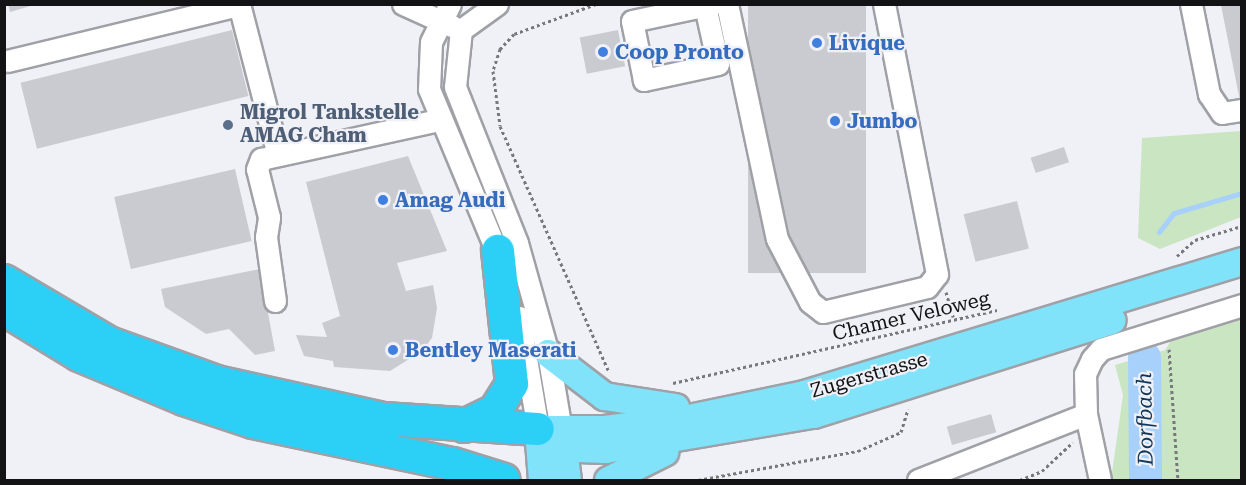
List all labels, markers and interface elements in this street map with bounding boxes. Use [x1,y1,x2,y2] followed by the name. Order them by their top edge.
[829,31,905,55] place label: Livique
[810,36,824,50] marker: Livique
[615,40,744,64] place label: Coop Pronto
[596,45,610,59] marker: Coop Pronto
[240,101,419,148] place label: Migrol Tankstelle AMAG Cham
[847,109,917,133] place label: Jumbo
[828,114,842,128] marker: Jumbo
[221,118,235,132] marker: Migrol Tankstelle AMAG Cham
[395,188,505,212] place label: Amag Audi
[376,193,390,207] marker: Amag Audi
[830,286,992,346] street label: Chamer Veloweg
[405,338,576,362] place label: Bentley Maserati
[386,343,400,357] marker: Bentley Maserati
[808,347,930,403] street label: Zugerstrasse
[1132,372,1158,466] water label: Dorfbach

